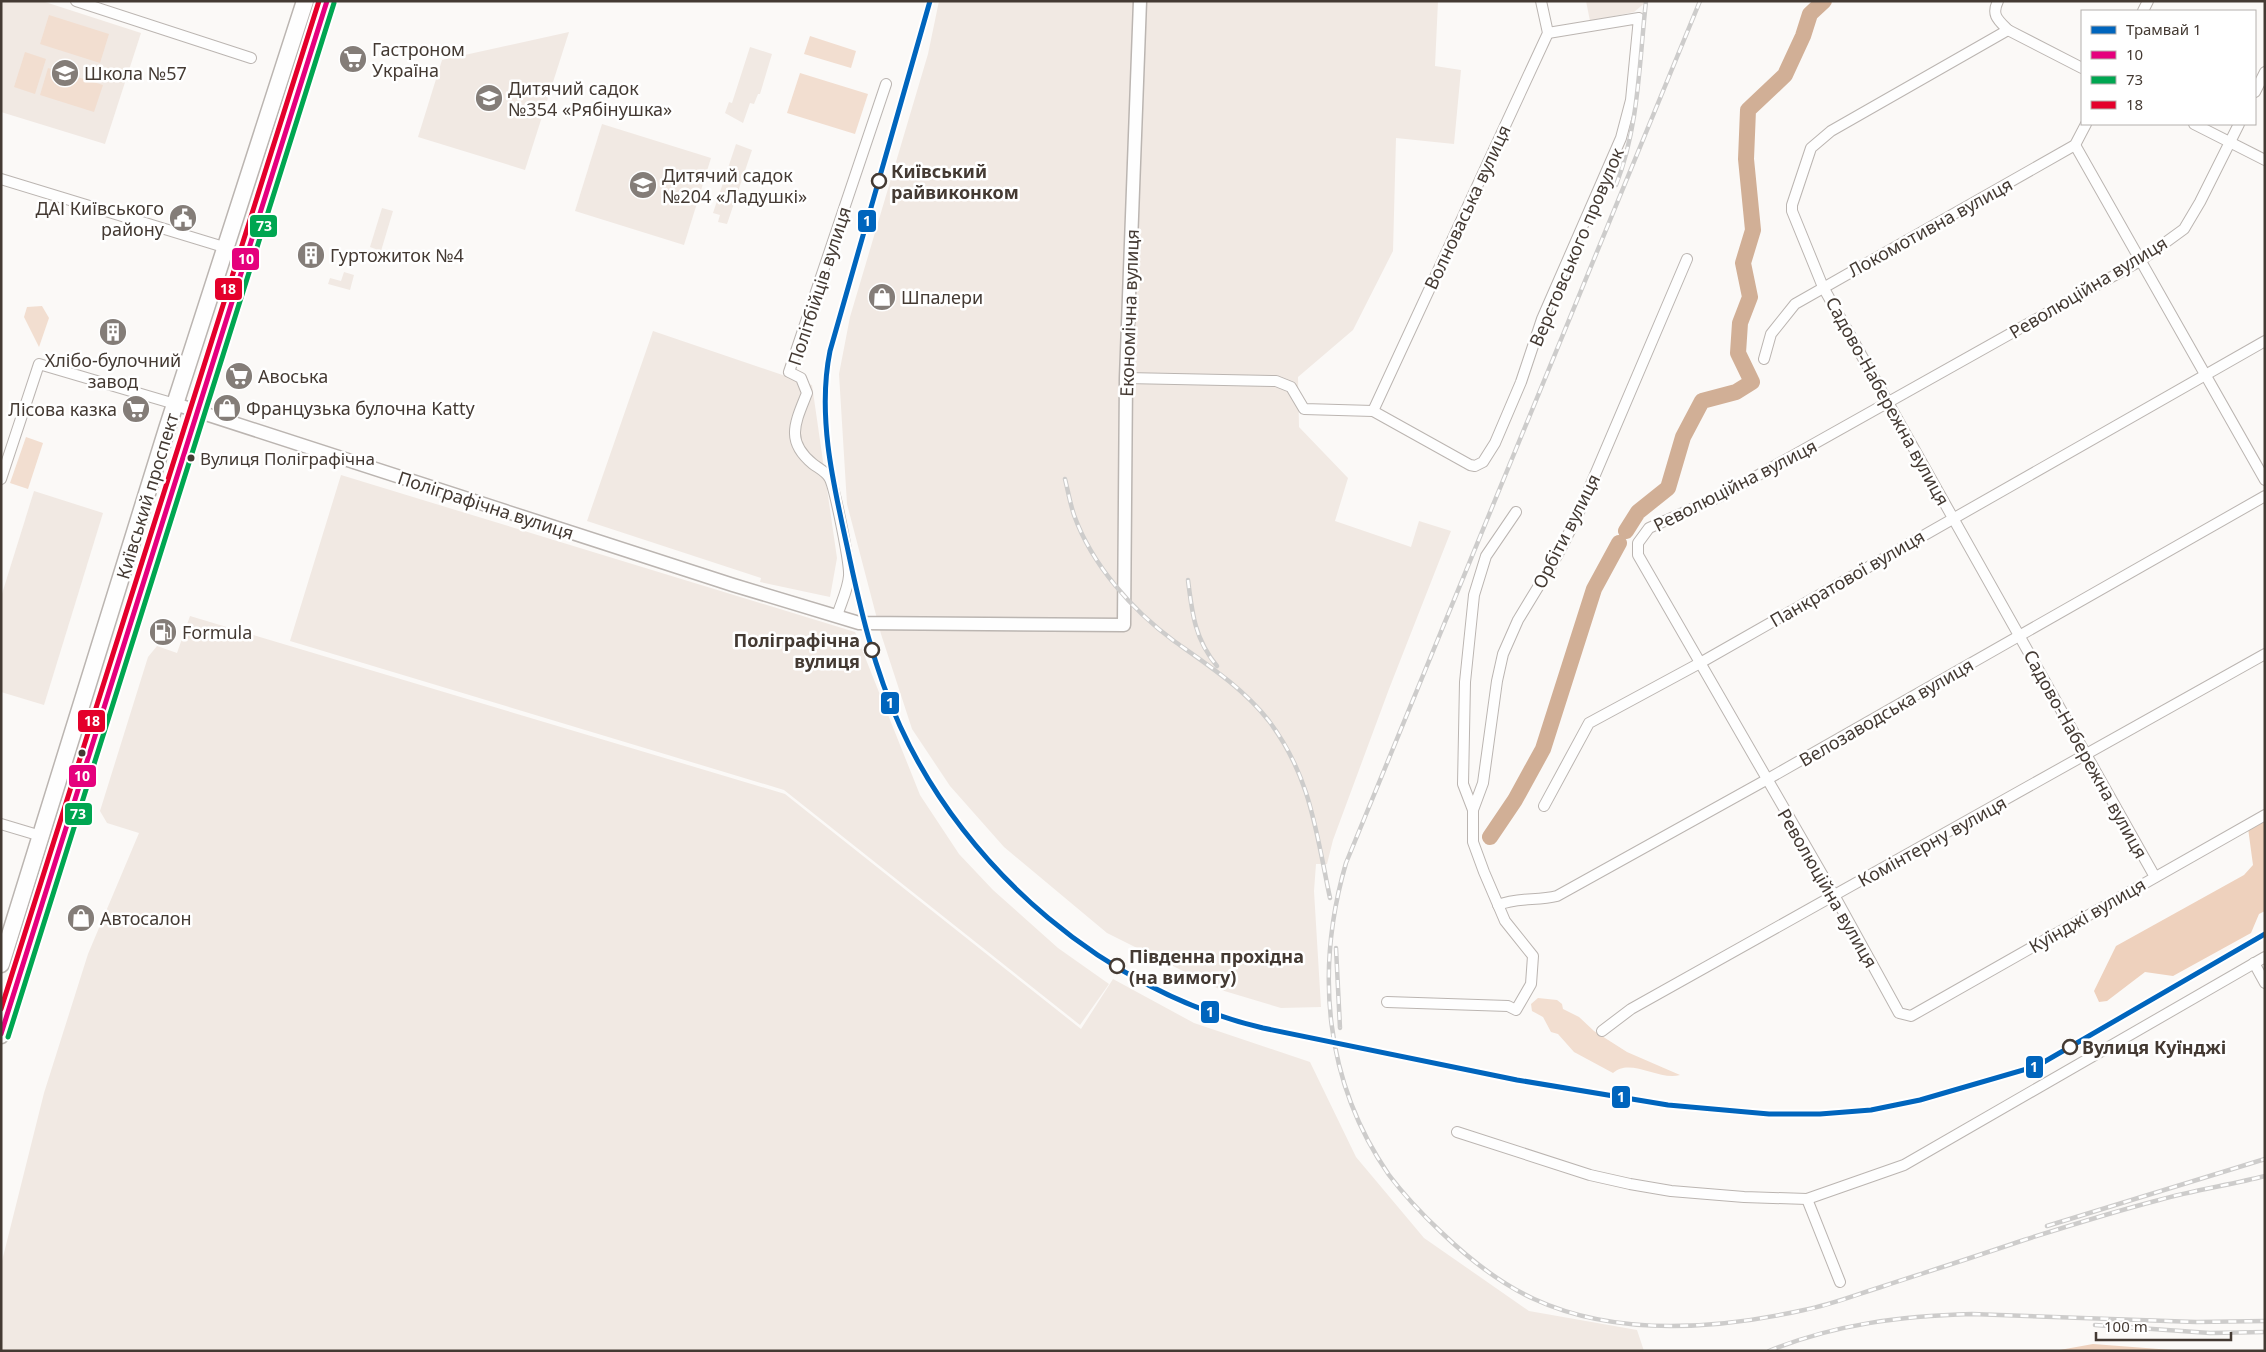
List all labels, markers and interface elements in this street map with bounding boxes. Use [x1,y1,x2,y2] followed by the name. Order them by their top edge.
[2081,10,2256,125] legend
[2126,19,2201,39] text: Трамвай 1
[372,37,465,82] place label: Гастроном Україна
[338,44,368,74] supermarket icon: Гастроном Україна
[2126,44,2143,64] text: 10
[50,58,80,88] school or university icon: Школа №57
[84,61,187,85] place label: Школа №57
[2126,69,2143,89] text: 73
[508,76,672,121] place label: Дитячий садок №354 «Рябінушка»
[474,83,504,113] school or university icon: Дитячий садок №354 «Рябінушка»
[2126,94,2143,114] text: 18
[1418,121,1516,293] street label: Волноваська вулиця
[1523,144,1629,350] street label: Верстовського провулок
[891,159,1019,204] place label: Київський райвиконком
[662,163,807,208] place label: Дитячий садок №204 «Ладушкі»
[628,170,658,200] school or university icon: Дитячий садок №204 «Ладушкі»
[1844,172,2016,282] street label: Локомотивна вулиця
[871,173,887,189] marker: Київський райвиконком
[35,196,165,241] place label: ДАІ Київського району
[168,203,198,233] public building icon: ДАІ Київського району
[782,203,856,369] street label: Політбійців вулиця
[857,209,877,233] line badge: 1
[863,211,871,230] text: 1
[249,214,278,238] line badge: 73
[256,216,272,235] text: 73
[1114,229,1144,397] street label: Економічна вулиця
[2005,230,2171,344] street label: Революційна вулиця
[296,240,326,270] building icon: Гуртожиток №4
[330,243,464,267] place label: Гуртожиток №4
[231,247,260,271] line badge: 10
[238,249,254,268] text: 10
[214,277,243,301] line badge: 18
[220,279,236,298] text: 18
[867,282,897,312] shop icon: Шпалери
[901,285,983,309] place label: Шпалери
[1821,292,1955,510] street label: Садово-Набережна вулиця
[98,317,128,347] building icon: Хлібо-булочний завод
[45,348,181,393] place label: Хлібо-булочний завод
[224,361,254,391] supermarket icon: Авоська
[258,364,328,388] place label: Авоська
[212,393,242,423] shop icon: Французька булочна Katty
[121,394,151,424] supermarket icon: Лісова казка
[246,396,475,420] place label: Французька булочна Katty
[8,397,117,421] place label: Лісова казка
[110,409,184,582] street label: Київський проспект
[1649,433,1821,537] street label: Революційна вулиця
[200,447,375,470] place label: Вулиця Поліграфічна
[186,453,196,463] marker: Вулиця Поліграфічна
[395,465,577,545] street label: Поліграфічна вулиця
[1527,470,1605,592] street label: Орбіти вулиця
[1765,524,1929,632] street label: Панкратової вулиця
[148,617,178,647] fuel station icon: Formula
[182,620,252,644] place label: Formula
[734,628,860,673] place label: Поліграфічна вулиця
[864,642,880,658] marker: Поліграфічна вулиця
[2019,645,2153,863] street label: Садово-Набережна вулиця
[1795,652,1977,772] street label: Велозаводська вулиця
[880,691,900,715] line badge: 1
[886,693,894,712] text: 1
[77,709,106,733] line badge: 18
[84,711,100,730] text: 18
[77,748,87,758] unlabelled marker
[68,764,97,788] line badge: 10
[74,766,90,785] text: 10
[1853,790,2011,892] street label: Комінтерну вулиця
[64,802,93,826] line badge: 73
[70,804,86,823] text: 73
[1773,804,1883,972] street label: Революційна вулиця
[2024,872,2150,958] street label: Куїнджі вулиця
[66,903,96,933] shop icon: Автосалон
[100,906,192,930] place label: Автосалон
[1129,944,1304,989] place label: Південна прохідна (на вимогу)
[1109,958,1125,974] marker: Південна прохідна (на вимогу)
[1200,1000,1220,1024] line badge: 1
[1206,1002,1214,1021] text: 1
[2082,1035,2226,1059] place label: Вулиця Куїнджі
[2062,1039,2078,1055] marker: Вулиця Куїнджі
[2025,1055,2044,1079] line badge: 1
[2030,1057,2038,1076] text: 1
[1611,1085,1631,1109] line badge: 1
[1617,1087,1625,1106] text: 1
[2096,1310,2231,1342] scale bar
[2104,1316,2148,1336] text: 100 m

